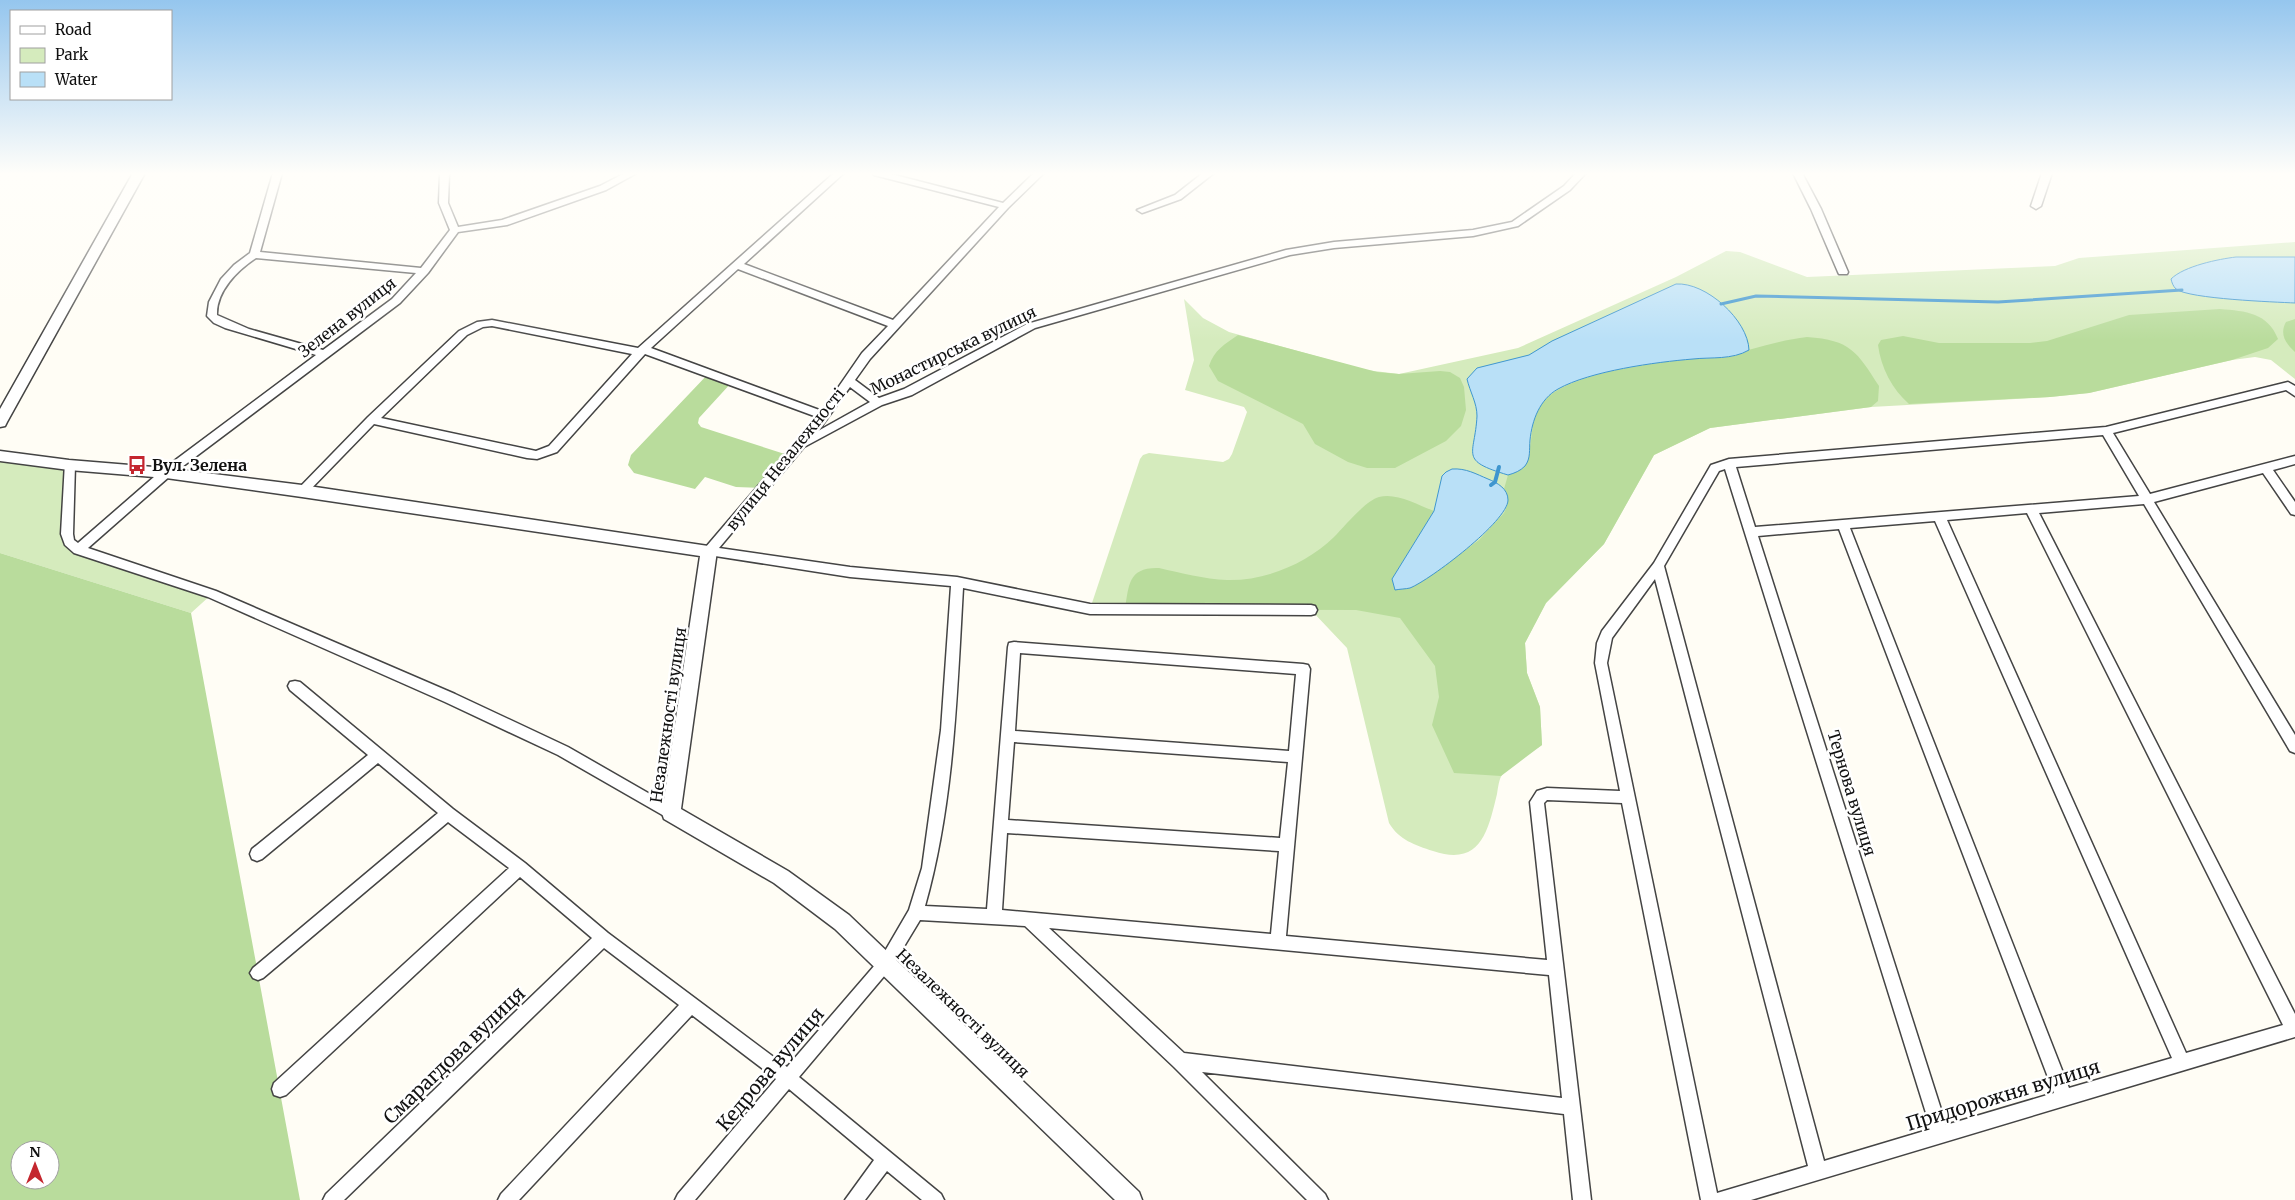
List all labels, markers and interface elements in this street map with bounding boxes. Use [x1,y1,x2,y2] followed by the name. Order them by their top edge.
[10,10,172,100] legend
[55,20,91,39] text: Road
[55,45,89,64] text: Park
[54,70,98,89] text: Water
[294,273,400,361] street label: Зелена вулиця
[867,301,1039,399] street label: Монастирська вулиця
[721,384,849,534] street label: вулиця Незалежності
[126,454,148,476] bus stop icon: Вул. Зелена
[152,455,247,475] place label: Вул. Зелена
[646,626,690,804] street label: Незалежності вулиця
[1823,728,1881,858] street label: Тернова вулиця
[892,944,1034,1082] street label: Незалежності вулиця
[378,981,530,1129] street label: Смарагдова вулиця
[711,1002,829,1136] street label: Кедрова вулиця
[1903,1054,2103,1136] street label: Придорожня вулиця
[10,1140,60,1190] north arrow
[29,1143,41,1161] text: N

